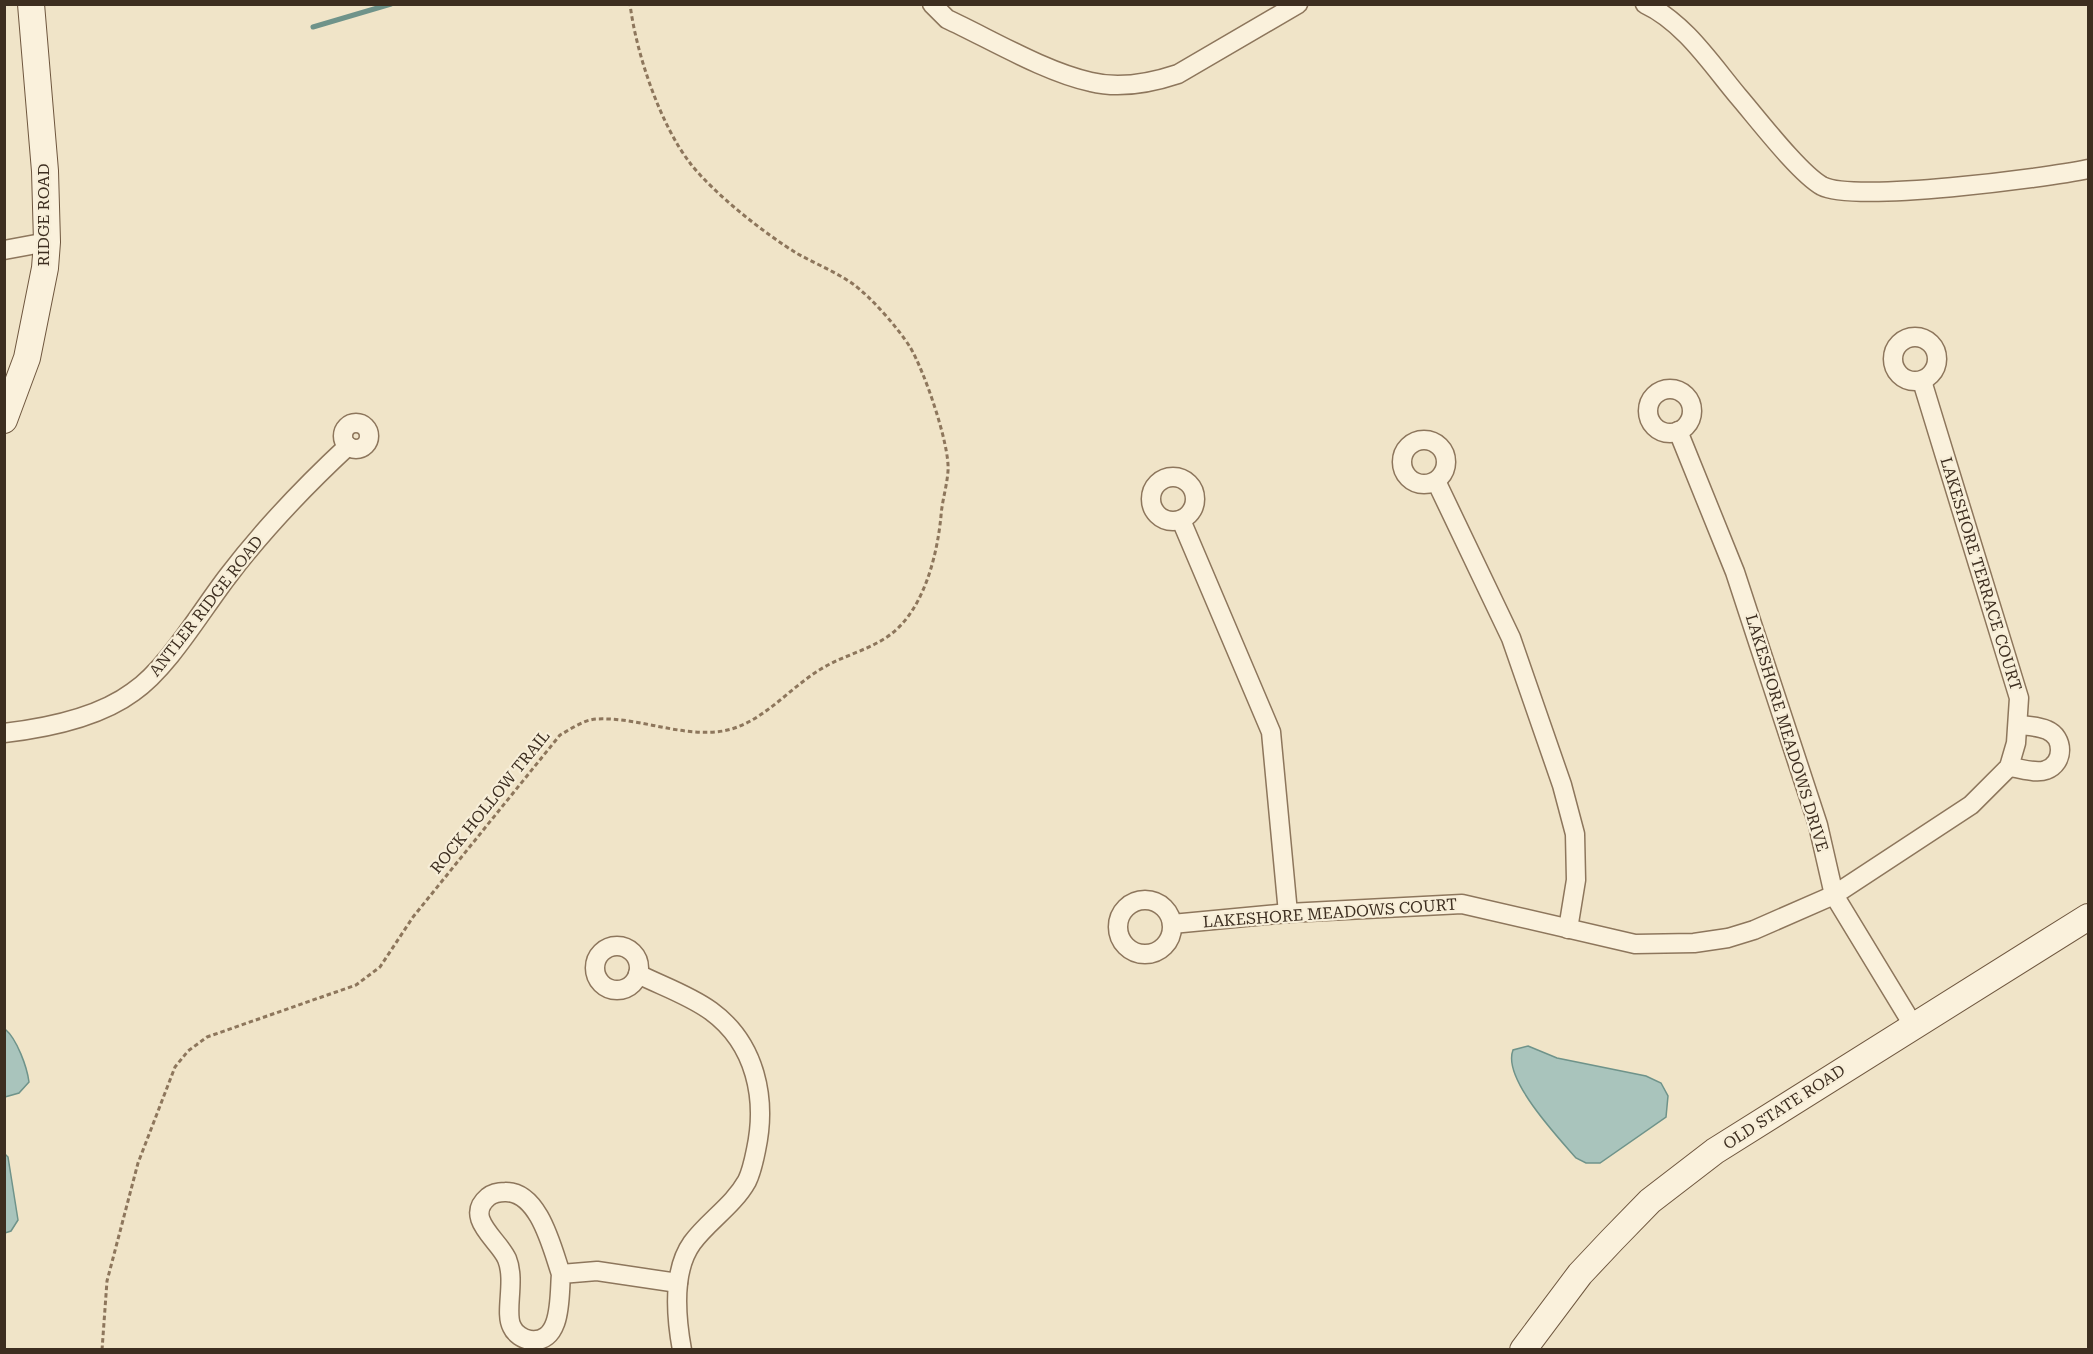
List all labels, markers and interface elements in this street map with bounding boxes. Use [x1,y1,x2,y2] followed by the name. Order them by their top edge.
[34,163,53,267] street label: RIDGE ROAD
[1936,455,2026,693] street label: LAKESHORE TERRACE COURT
[145,532,267,680] street label: ANTLER RIDGE ROAD
[1742,612,1832,854] street label: LAKESHORE MEADOWS DRIVE
[426,727,554,877] street label: ROCK HOLLOW TRAIL
[1202,895,1458,931] street label: LAKESHORE MEADOWS COURT
[1719,1060,1849,1154] street label: OLD STATE ROAD

